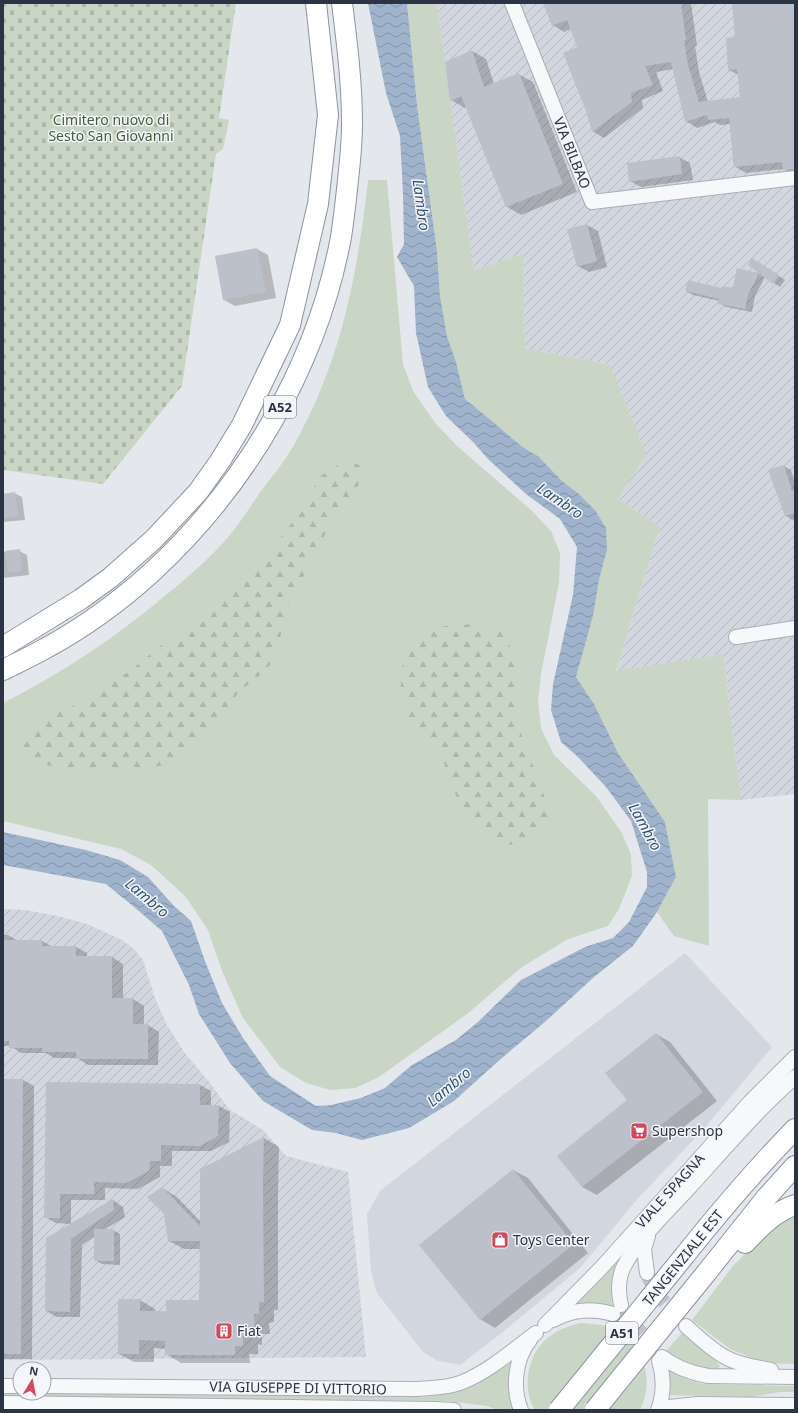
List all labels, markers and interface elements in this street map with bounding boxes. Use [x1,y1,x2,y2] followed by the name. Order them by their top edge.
[48,110,174,145] park label: Cimitero nuovo di Sesto San Giovanni
[549,114,595,191] street label: VIA BILBAO
[408,178,435,232] water label: Lambro
[264,396,296,418] road number: A52
[534,477,588,523] water label: Lambro
[625,799,667,854] water label: Lambro
[121,873,174,921] water label: Lambro
[422,1062,475,1110] water label: Lambro
[629,1121,649,1141] supermarket icon: Supershop
[652,1121,723,1140] place label: Supershop
[631,1149,708,1232] street label: VIALE SPAGNA
[638,1205,727,1310] street label: TANGENZIALE EST
[490,1230,510,1250] shop icon: Toys Center
[513,1230,590,1249] place label: Toys Center
[214,1321,234,1341] building icon: Fiat
[237,1321,261,1340] place label: Fiat
[606,1322,638,1344] road number: A51
[12,1361,52,1401] north arrow
[28,1362,40,1379] text: N
[209,1376,387,1399] street label: VIA GIUSEPPE DI VITTORIO

